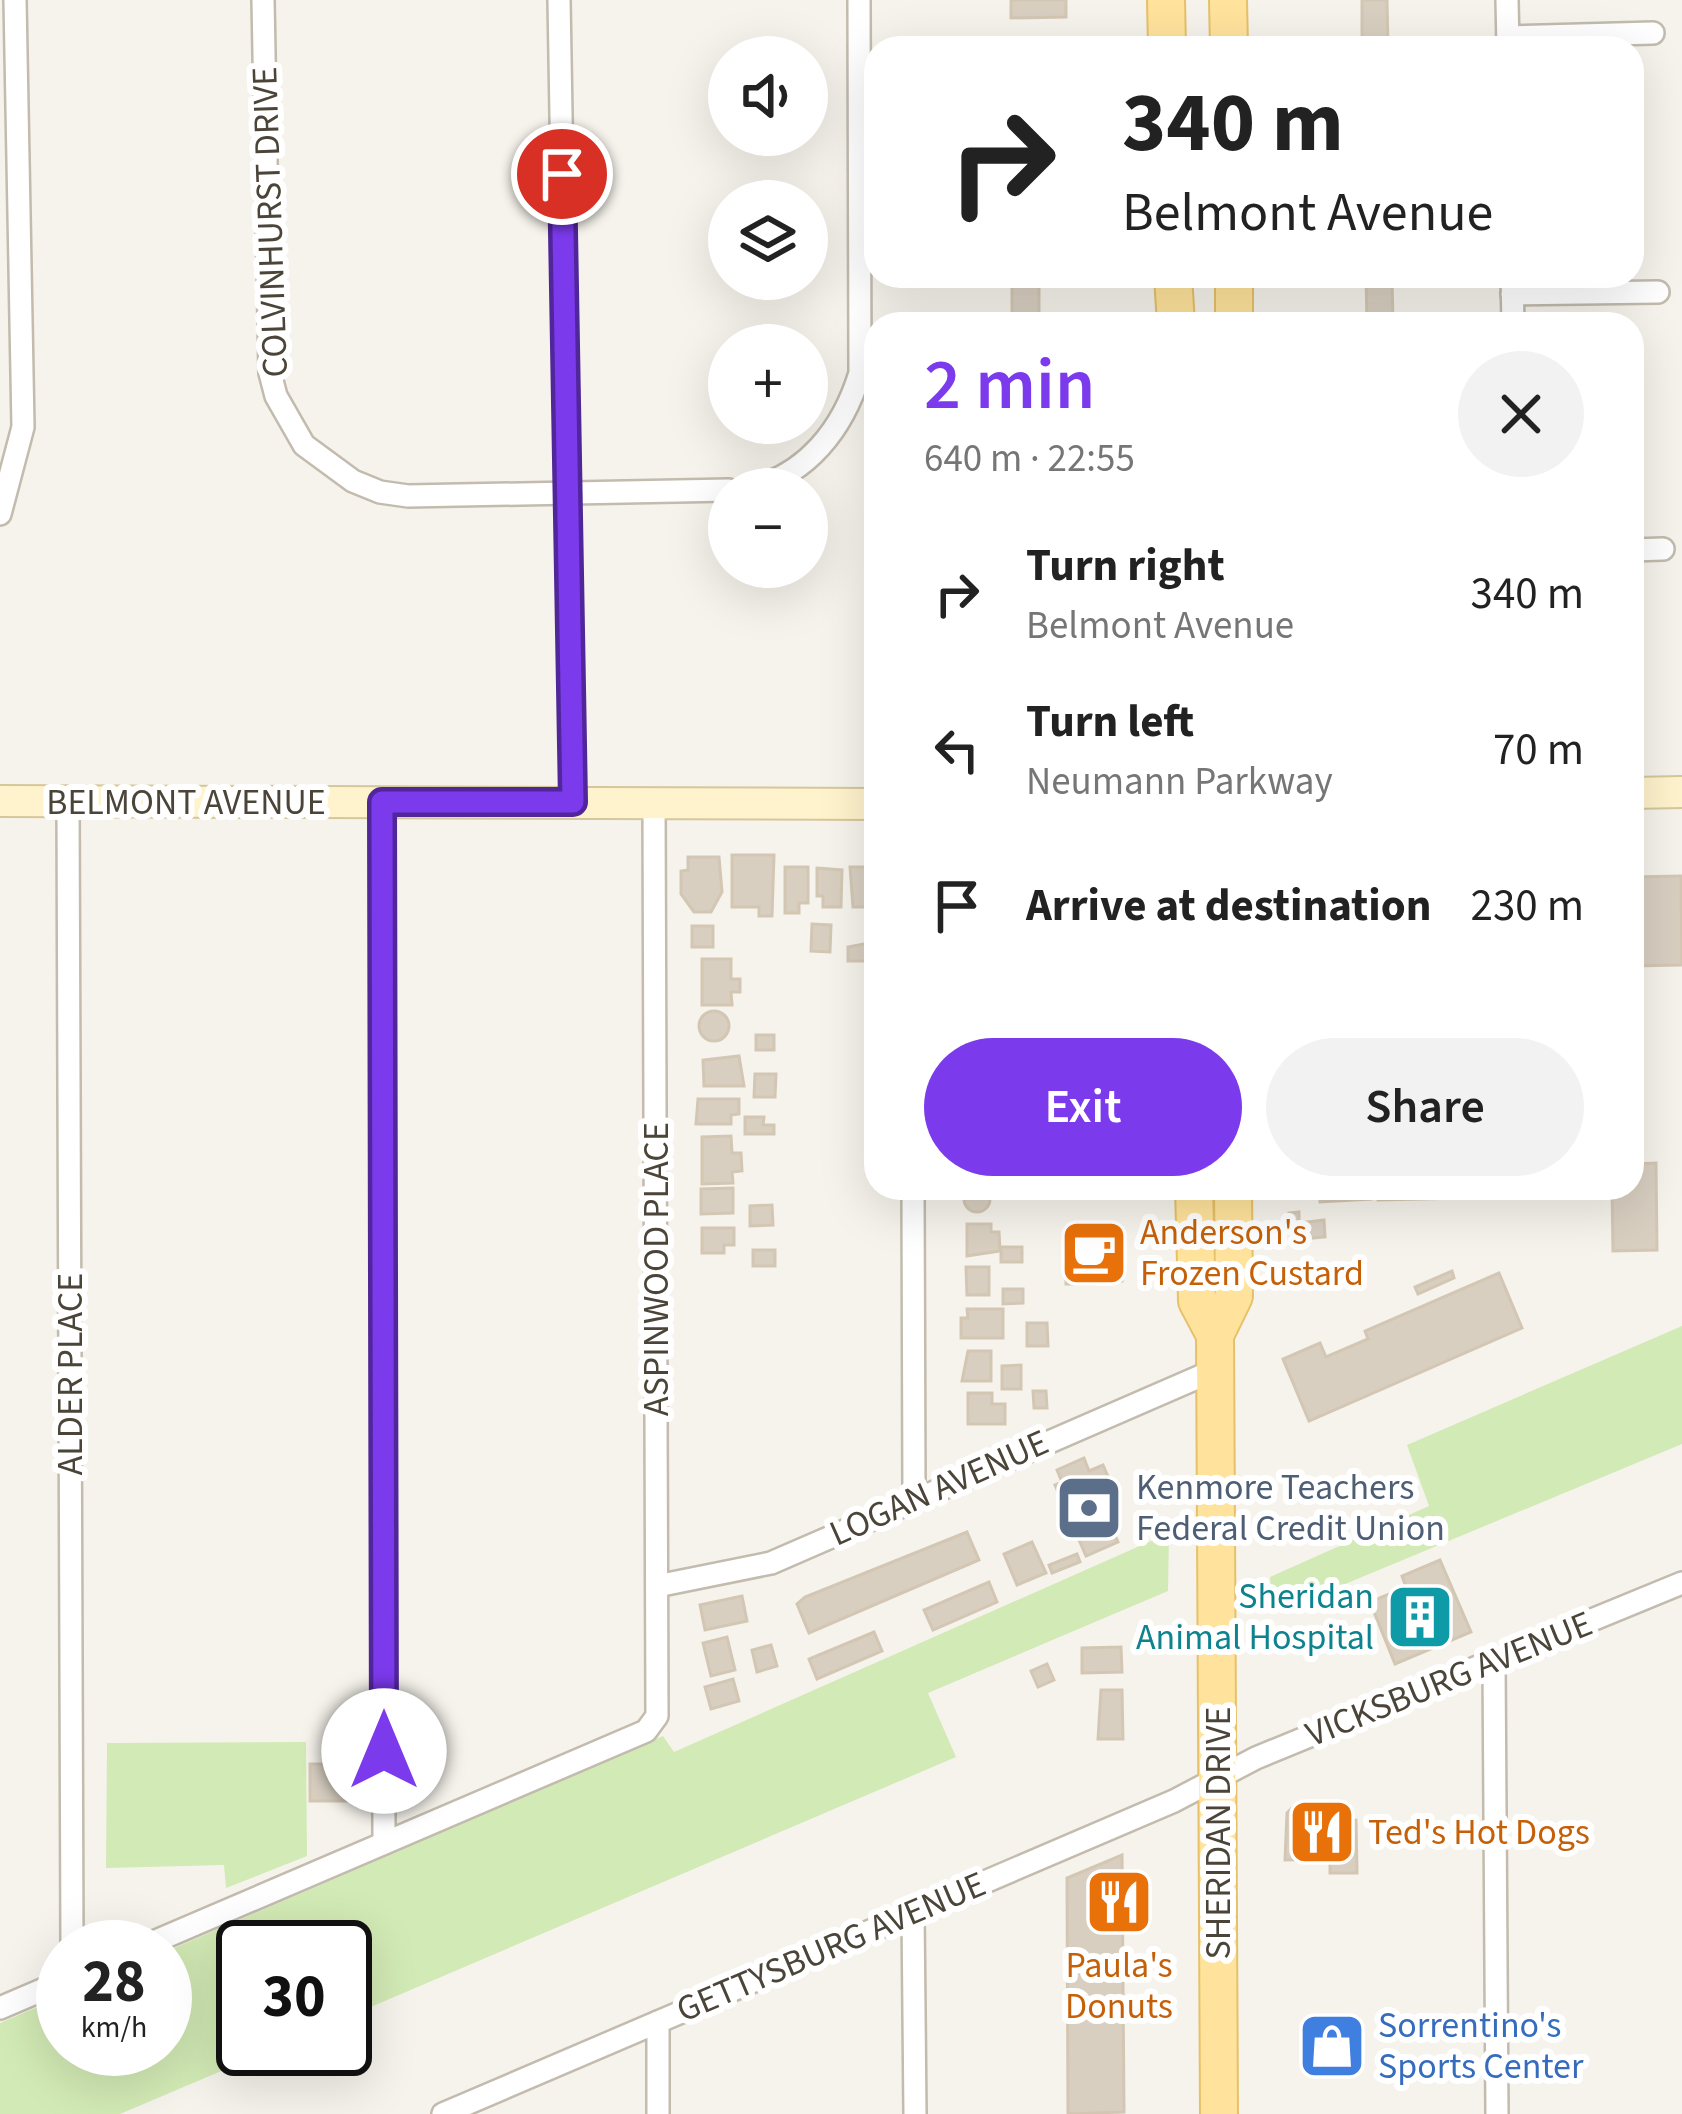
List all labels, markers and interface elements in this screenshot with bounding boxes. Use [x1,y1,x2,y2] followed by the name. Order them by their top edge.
[708,36,828,588] map controls
[708,36,828,156] button: sound
[1122,64,1344,184] text: 340 m
[239,66,301,378] street label: COLVINHURST DRIVE
[924,84,1080,240] icon: right
[511,123,613,225] pin
[529,141,595,207] icon: arrive
[1122,175,1493,252] text: Belmont Avenue
[708,180,828,300] button: layers
[708,324,828,444] button: +
[924,334,1095,437] text: 2 min
[1458,351,1584,477] button: close
[924,431,1135,487] text: 640 m · 22:55
[708,468,828,588] button: −
[1026,534,1225,598] text: Turn right
[924,561,990,627] icon: right
[1471,562,1584,626] text: 340 m
[1026,598,1294,654] text: Belmont Avenue
[1026,690,1194,754] text: Turn left
[924,717,990,783] icon: left
[1493,718,1584,782] text: 70 m
[1026,754,1333,810] text: Neumann Parkway
[46,777,326,828] street label: BELMONT AVENUE
[924,873,990,939] icon: arrive
[1026,874,1431,938] text: Arrive at destination
[1471,874,1584,938] text: 230 m
[924,1038,1242,1176] button: Exit
[1266,1038,1584,1176] button: Share
[631,1122,682,1416] street label: ASPINWOOD PLACE
[1140,1207,1364,1299] place label: Anderson's Frozen Custard
[1059,1218,1129,1288] cafe icon: Anderson's Frozen Custard
[45,1273,96,1475] street label: ALDER PLACE
[821,1417,1057,1559] street label: LOGAN AVENUE
[1136,1462,1445,1554] place label: Kenmore Teachers Federal Credit Union
[1054,1473,1124,1543] bank icon: Kenmore Teachers Federal Credit Union
[1136,1571,1374,1663] place label: Sheridan Animal Hospital
[1385,1582,1455,1652] building icon: Sheridan Animal Hospital
[1298,1598,1600,1760] street label: VICKSBURG AVENUE
[321,1688,447,1814] position arrow
[1193,1706,1244,1960] street label: SHERIDAN DRIVE
[1287,1797,1357,1867] restaurant icon: Ted's Hot Dogs
[1368,1807,1590,1858] place label: Ted's Hot Dogs
[669,1859,993,2035] street label: GETTYSBURG AVENUE
[1084,1867,1154,1937] restaurant icon: Paula's Donuts
[216,1920,372,2076] speed limit sign: 30
[82,1940,146,2025] text: 28
[1065,1940,1173,2032] place label: Paula's Donuts
[1378,2000,1584,2092] place label: Sorrentino's Sports Center
[81,2006,147,2049] text: km/h
[1297,2011,1367,2081] shop icon: Sorrentino's Sports Center

